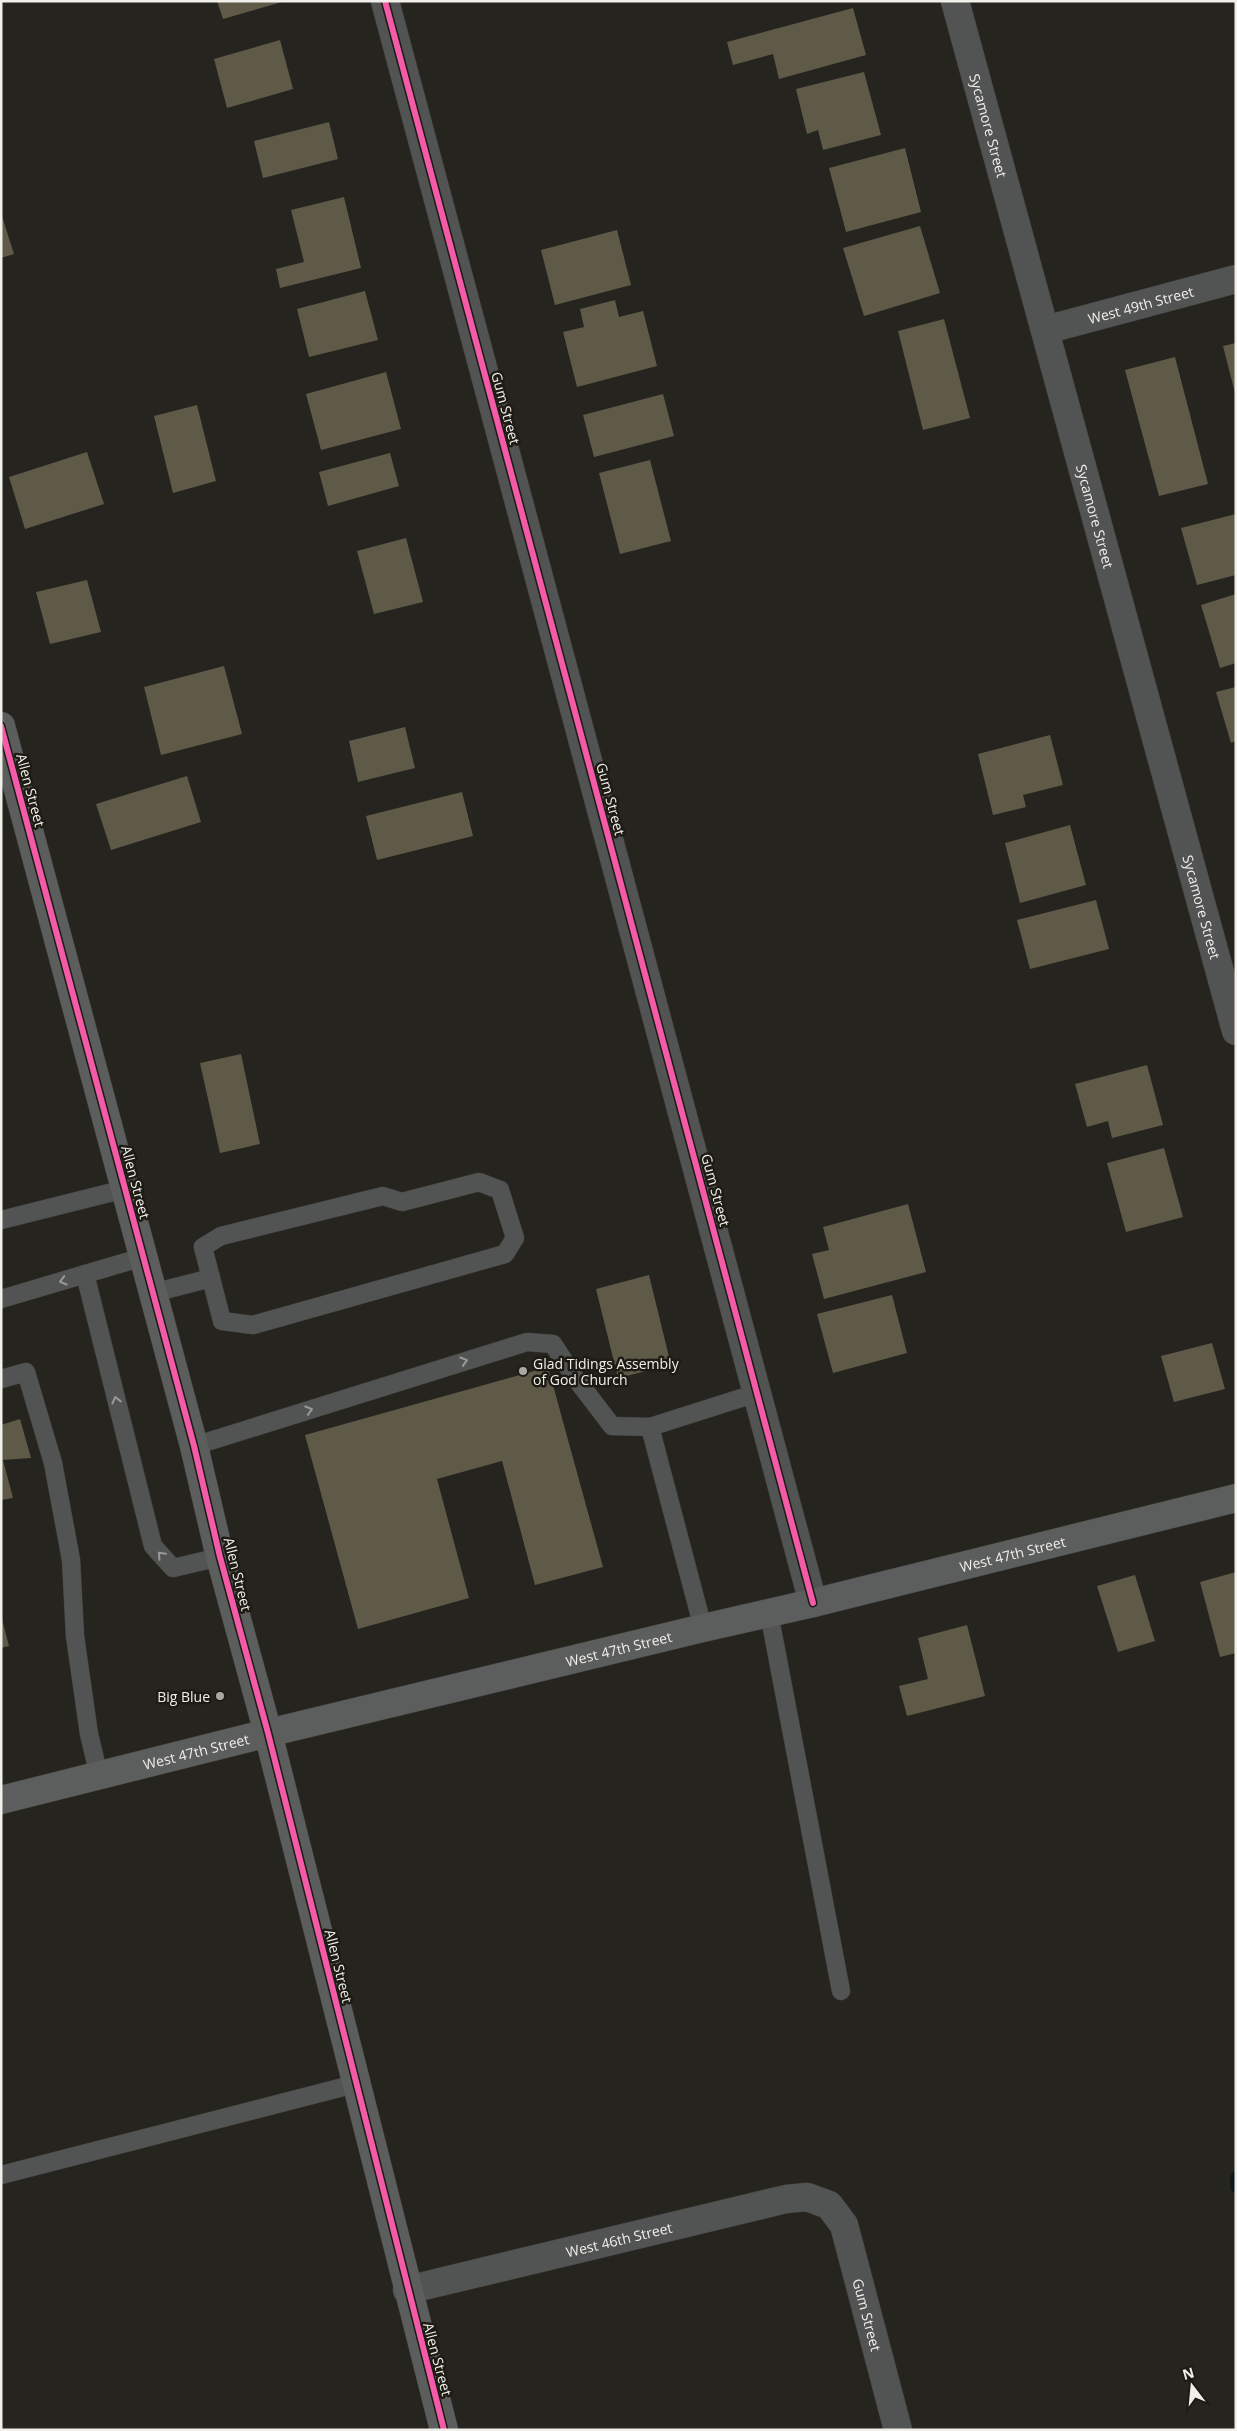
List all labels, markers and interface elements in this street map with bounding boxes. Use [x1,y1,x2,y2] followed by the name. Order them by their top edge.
[966,71,1012,180] street label: Sycamore Street
[1086,281,1196,328] street label: West 49th Street
[487,370,525,446] street label: Gum Street
[1072,462,1119,570] street label: Sycamore Street
[12,751,50,829] street label: Allen Street
[592,761,630,837] street label: Gum Street
[1179,853,1225,961] street label: Sycamore Street
[117,1143,155,1221] street label: Allen Street
[697,1152,735,1228] street label: Gum Street
[59,1275,67,1285] one-way arrow
[533,1354,680,1389] place label: Glad Tidings Assembly of God Church
[459,1357,467,1367] one-way arrow
[517,1365,529,1377] marker: Glad Tidings Assembly of God Church
[111,1395,122,1404] one-way arrow
[304,1406,312,1416] one-way arrow
[957,1531,1067,1576] street label: West 47th Street
[220,1535,256,1613] street label: Allen Street
[158,1551,167,1560] one-way arrow
[564,1626,674,1670] street label: West 47th Street
[157,1687,210,1706] place label: Big Blue
[214,1690,226,1702] marker: Big Blue
[141,1729,251,1774] street label: West 47th Street
[321,1927,357,2005] street label: Allen Street
[564,2217,674,2261] street label: West 46th Street
[849,2276,886,2353] street label: Gum Street
[419,2320,457,2398] street label: Allen Street
[1167,2361,1217,2411] north arrow
[1180,2362,1196,2384] text: N

